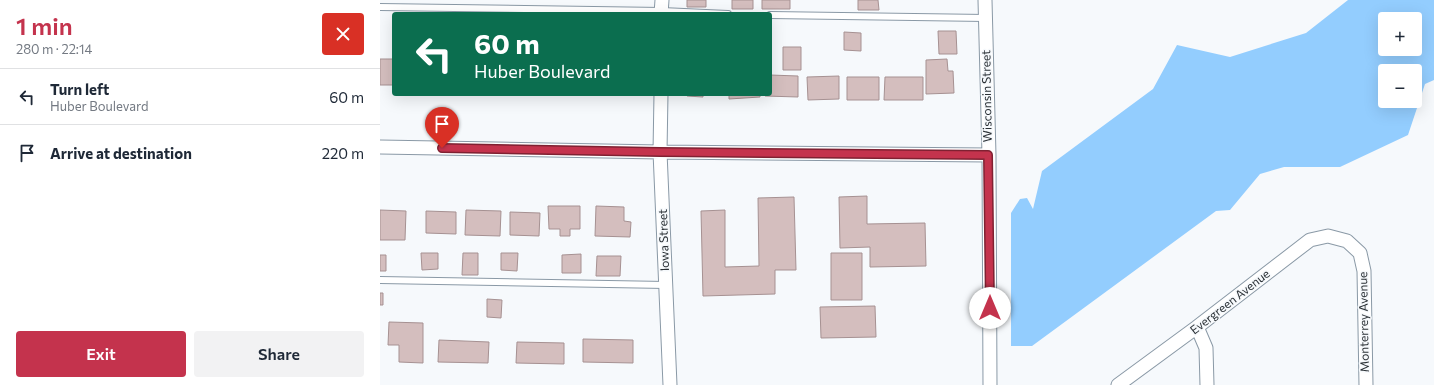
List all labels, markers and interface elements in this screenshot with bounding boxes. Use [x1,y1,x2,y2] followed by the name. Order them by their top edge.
[16,11,73,40] text: 1 min
[1378,12,1422,108] map controls
[1378,12,1422,56] button: +
[322,13,364,55] button: close
[474,26,540,60] text: 60 m
[408,28,460,80] icon: left
[16,41,92,57] text: 280 m · 22:14
[978,50,994,142] street label: Wisconsin Street
[474,60,610,82] text: Huber Boulevard
[1378,64,1422,108] button: −
[50,80,109,98] text: Turn left
[16,86,38,108] icon: left
[329,88,364,106] text: 60 m
[50,98,148,114] text: Huber Boulevard
[425,107,459,148] pin
[431,113,453,135] icon: arrive
[16,142,38,164] icon: arrive
[50,144,192,162] text: Arrive at destination
[322,144,364,162] text: 220 m
[655,209,671,271] street label: Iowa Street
[1187,266,1272,337] street label: Evergreen Avenue
[1355,272,1371,373] street label: Monterrey Avenue
[969,287,1011,329] position arrow
[16,331,186,377] button: Exit
[194,331,364,377] button: Share

